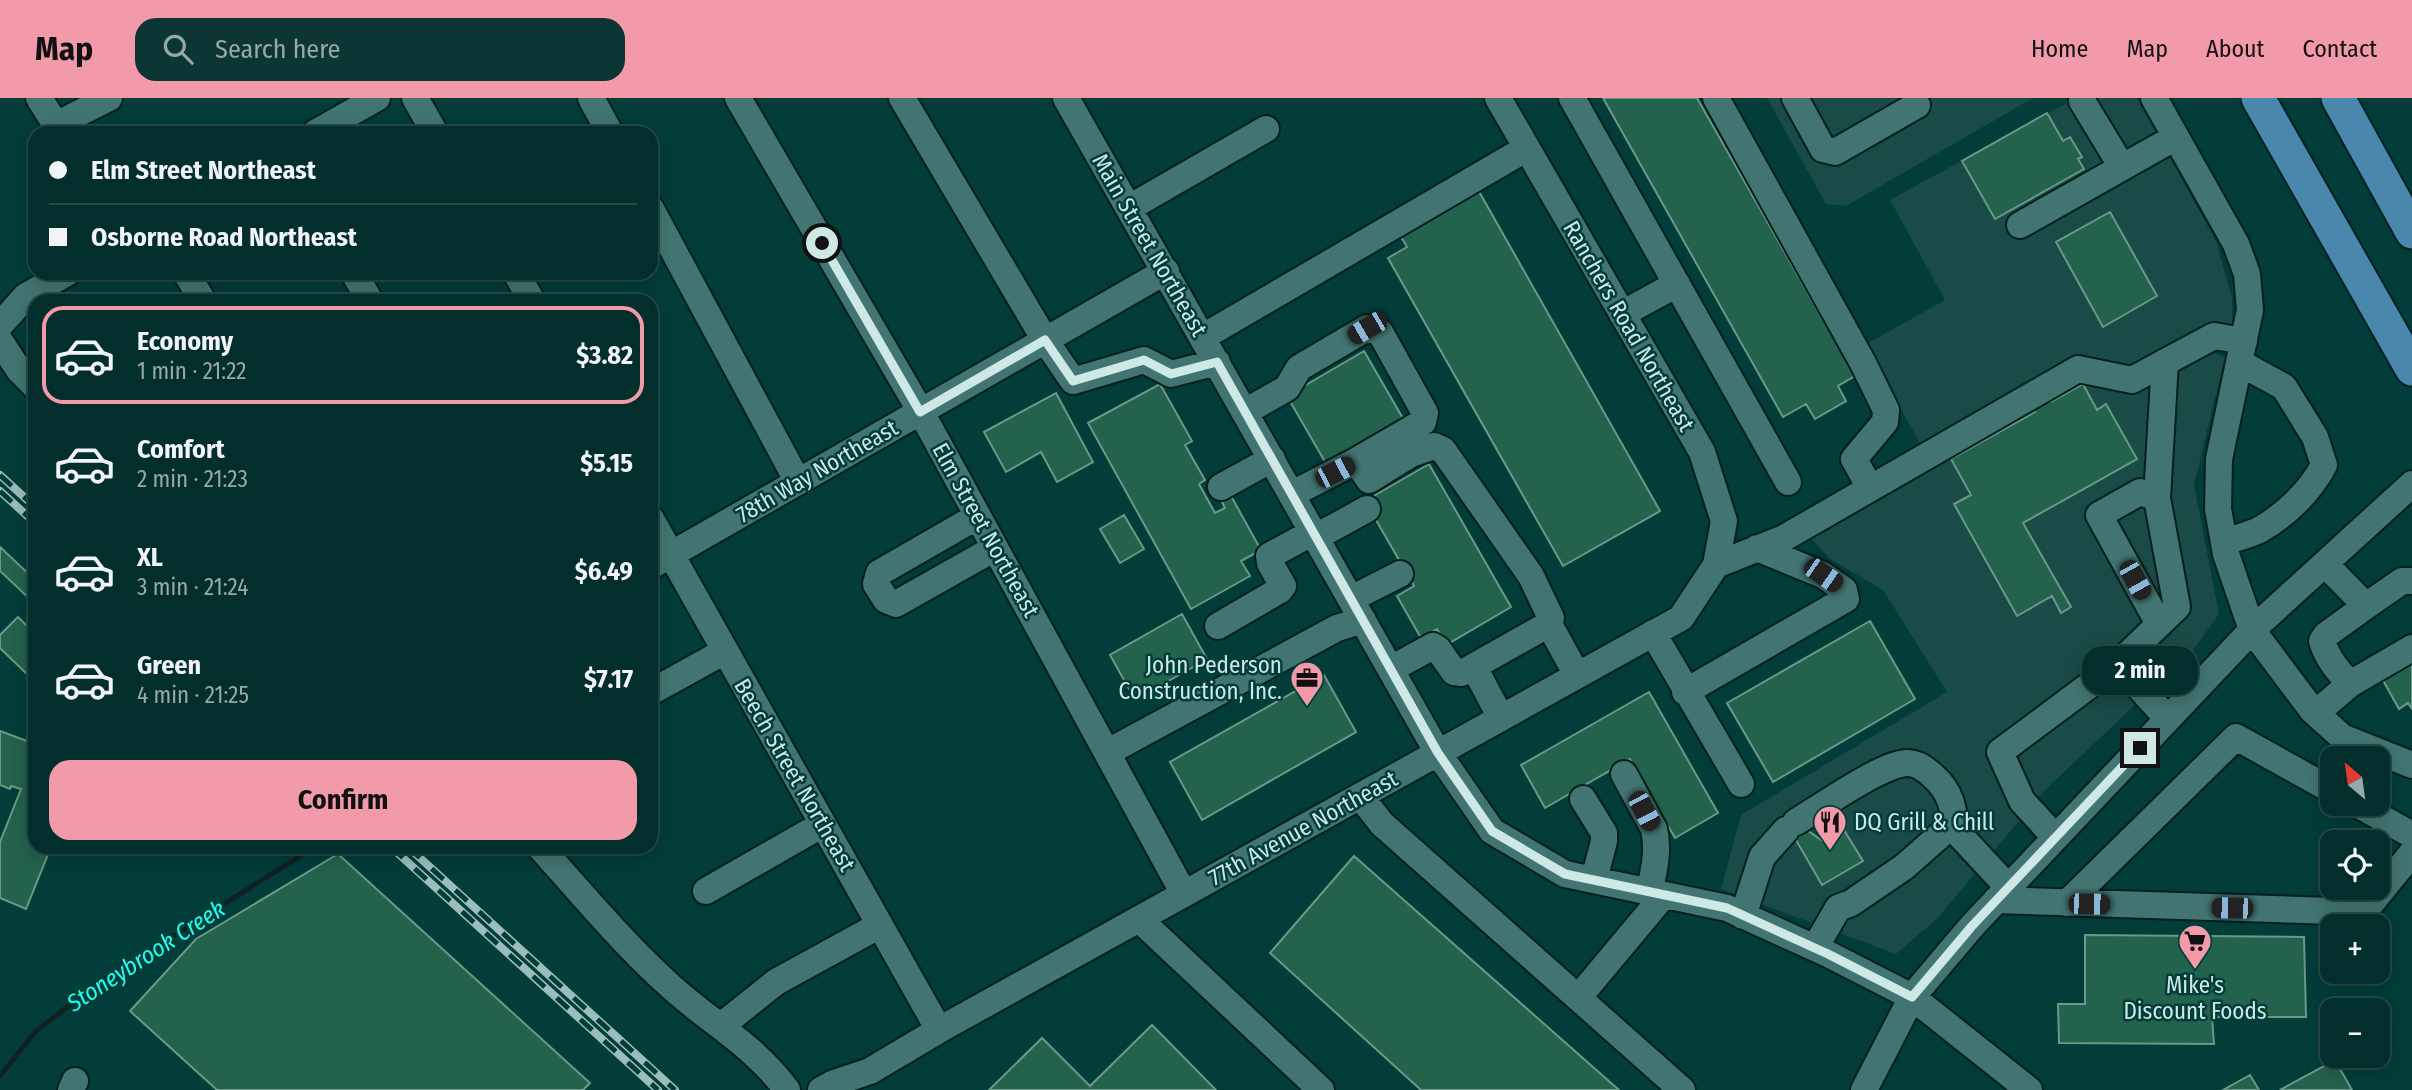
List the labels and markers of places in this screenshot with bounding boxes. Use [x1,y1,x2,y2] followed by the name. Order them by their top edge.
[1118,651,1282,705] place label: John Pederson Construction, Inc.
[1288,659,1326,708] office icon: John Pederson Construction, Inc.
[1811,803,1849,852] restaurant icon: DQ Grill & Chill
[1854,808,1994,836] place label: DQ Grill & Chill
[2176,922,2214,971] supermarket icon: Mike's Discount Foods
[2123,971,2267,1025] place label: Mike's Discount Foods

